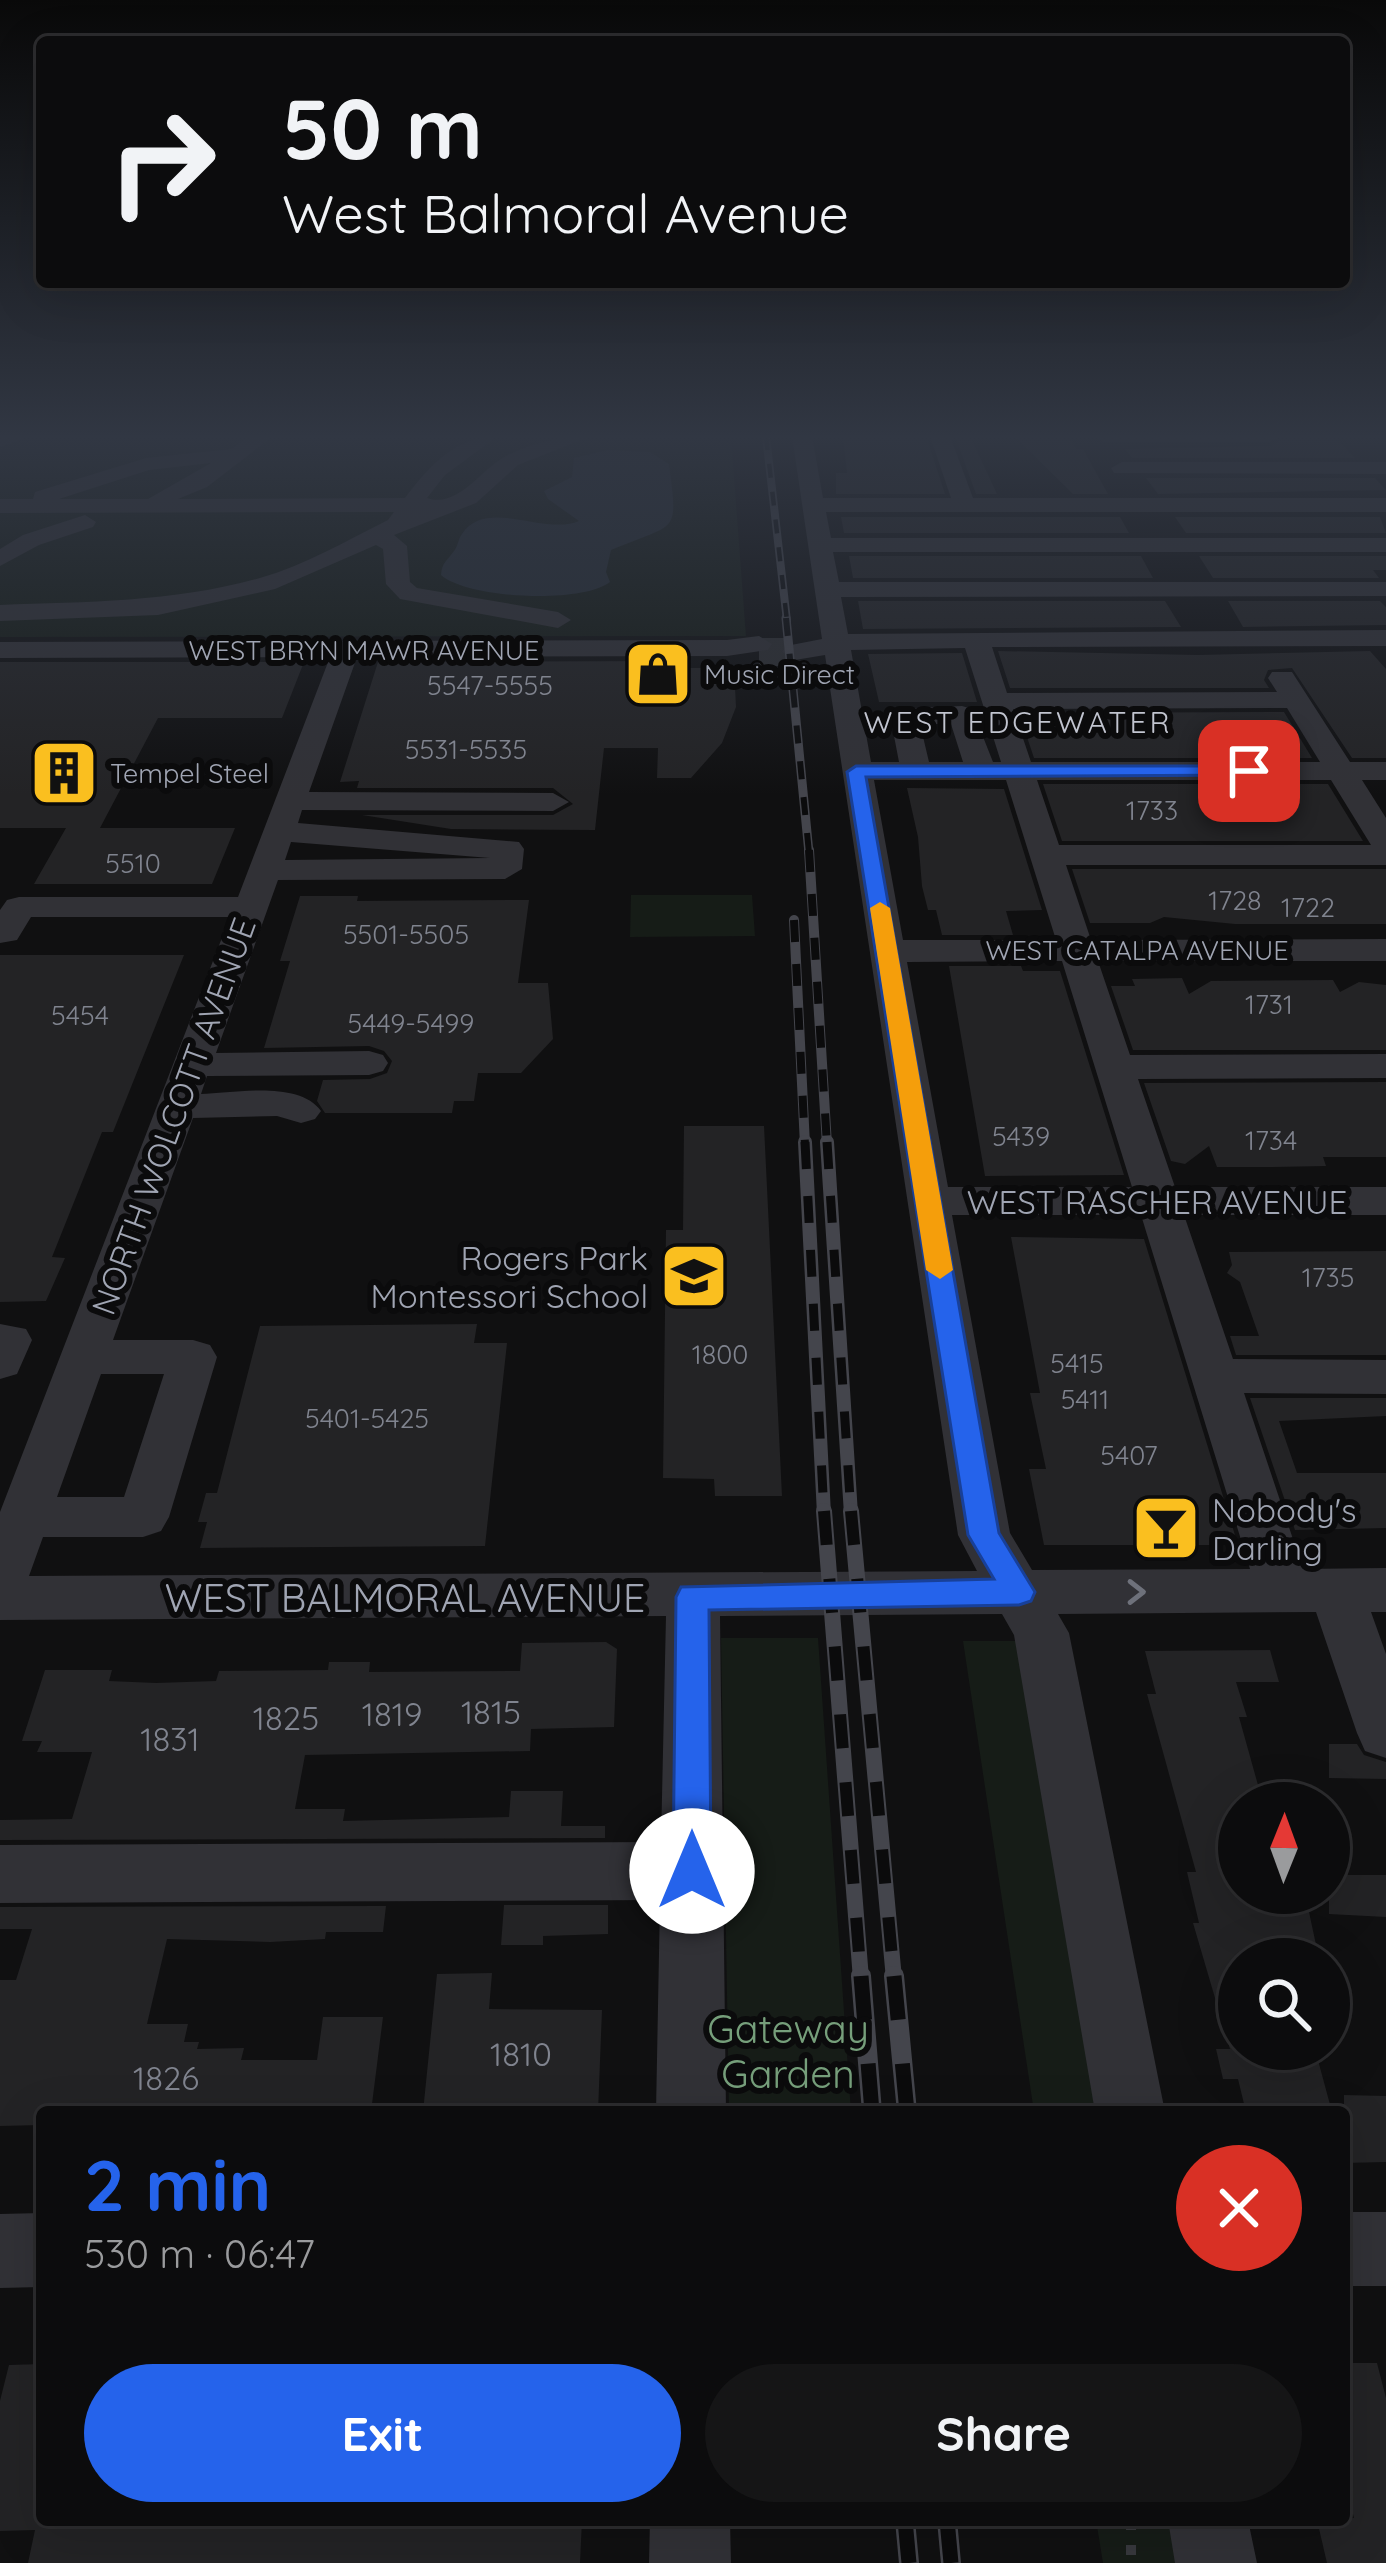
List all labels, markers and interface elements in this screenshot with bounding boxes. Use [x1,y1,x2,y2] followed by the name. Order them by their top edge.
[282,75,483,180] text: 50 m
[84,84,240,240] icon: right
[282,179,849,247] text: West Balmoral Avenue
[189,633,539,667] street label: WEST BRYN MAWR AVENUE
[623,639,693,709] shop icon: Music Direct
[704,657,855,691] place label: Music Direct
[427,668,553,702] house number: 5547-5555
[863,703,1173,741] district label: WEST EDGEWATER
[1198,720,1300,822] pin
[405,732,527,766] house number: 5531-5535
[29,738,99,808] building icon: Tempel Steel
[1216,738,1282,804] icon: arrive
[110,756,269,790] place label: Tempel Steel
[1126,793,1178,827] house number: 1733
[105,846,161,880] house number: 5510
[1208,883,1262,917] house number: 1728
[1281,890,1335,924] house number: 1722
[82,912,264,1320] street label: NORTH WOLCOTT AVENUE
[343,917,469,951] house number: 5501-5505
[985,933,1289,967] street label: WEST CATALPA AVENUE
[1245,987,1293,1021] house number: 1731
[51,998,109,1032] house number: 5454
[348,1006,474,1040] house number: 5449-5499
[992,1119,1050,1153] house number: 5439
[1245,1123,1297,1157] house number: 1734
[967,1181,1347,1222] street label: WEST RASCHER AVENUE
[371,1237,648,1316] place label: Rogers Park Montessori School
[659,1241,729,1311] school or university icon: Rogers Park Montessori School
[1302,1260,1354,1294] house number: 1735
[692,1337,748,1371] house number: 1800
[1050,1346,1104,1380] house number: 5415
[1061,1382,1109,1416] house number: 5411
[305,1401,429,1435] house number: 5401-5425
[1100,1438,1158,1472] house number: 5407
[1212,1489,1356,1568] place label: Nobody's Darling
[1131,1493,1201,1563] bar icon: Nobody's Darling
[165,1573,645,1622] street label: WEST BALMORAL AVENUE
[1128,1579,1146,1605] one-way arrow
[461,1691,521,1732] house number: 1815
[362,1693,422,1734] house number: 1819
[253,1697,319,1738] house number: 1825
[140,1718,200,1759] house number: 1831
[1218,1782,1350,1914] north arrow
[1218,1782,1350,2070] map controls
[629,1808,755,1934] position arrow
[1218,1938,1350,2070] button: search
[707,2004,869,2098] park label: Gateway Garden
[490,2033,552,2074] house number: 1810
[133,2057,199,2098] house number: 1826
[84,2139,271,2229] text: 2 min
[1176,2145,1302,2271] button: close
[84,2229,315,2278] text: 530 m · 06:47
[84,2364,681,2502] button: Exit
[705,2364,1302,2502] button: Share

